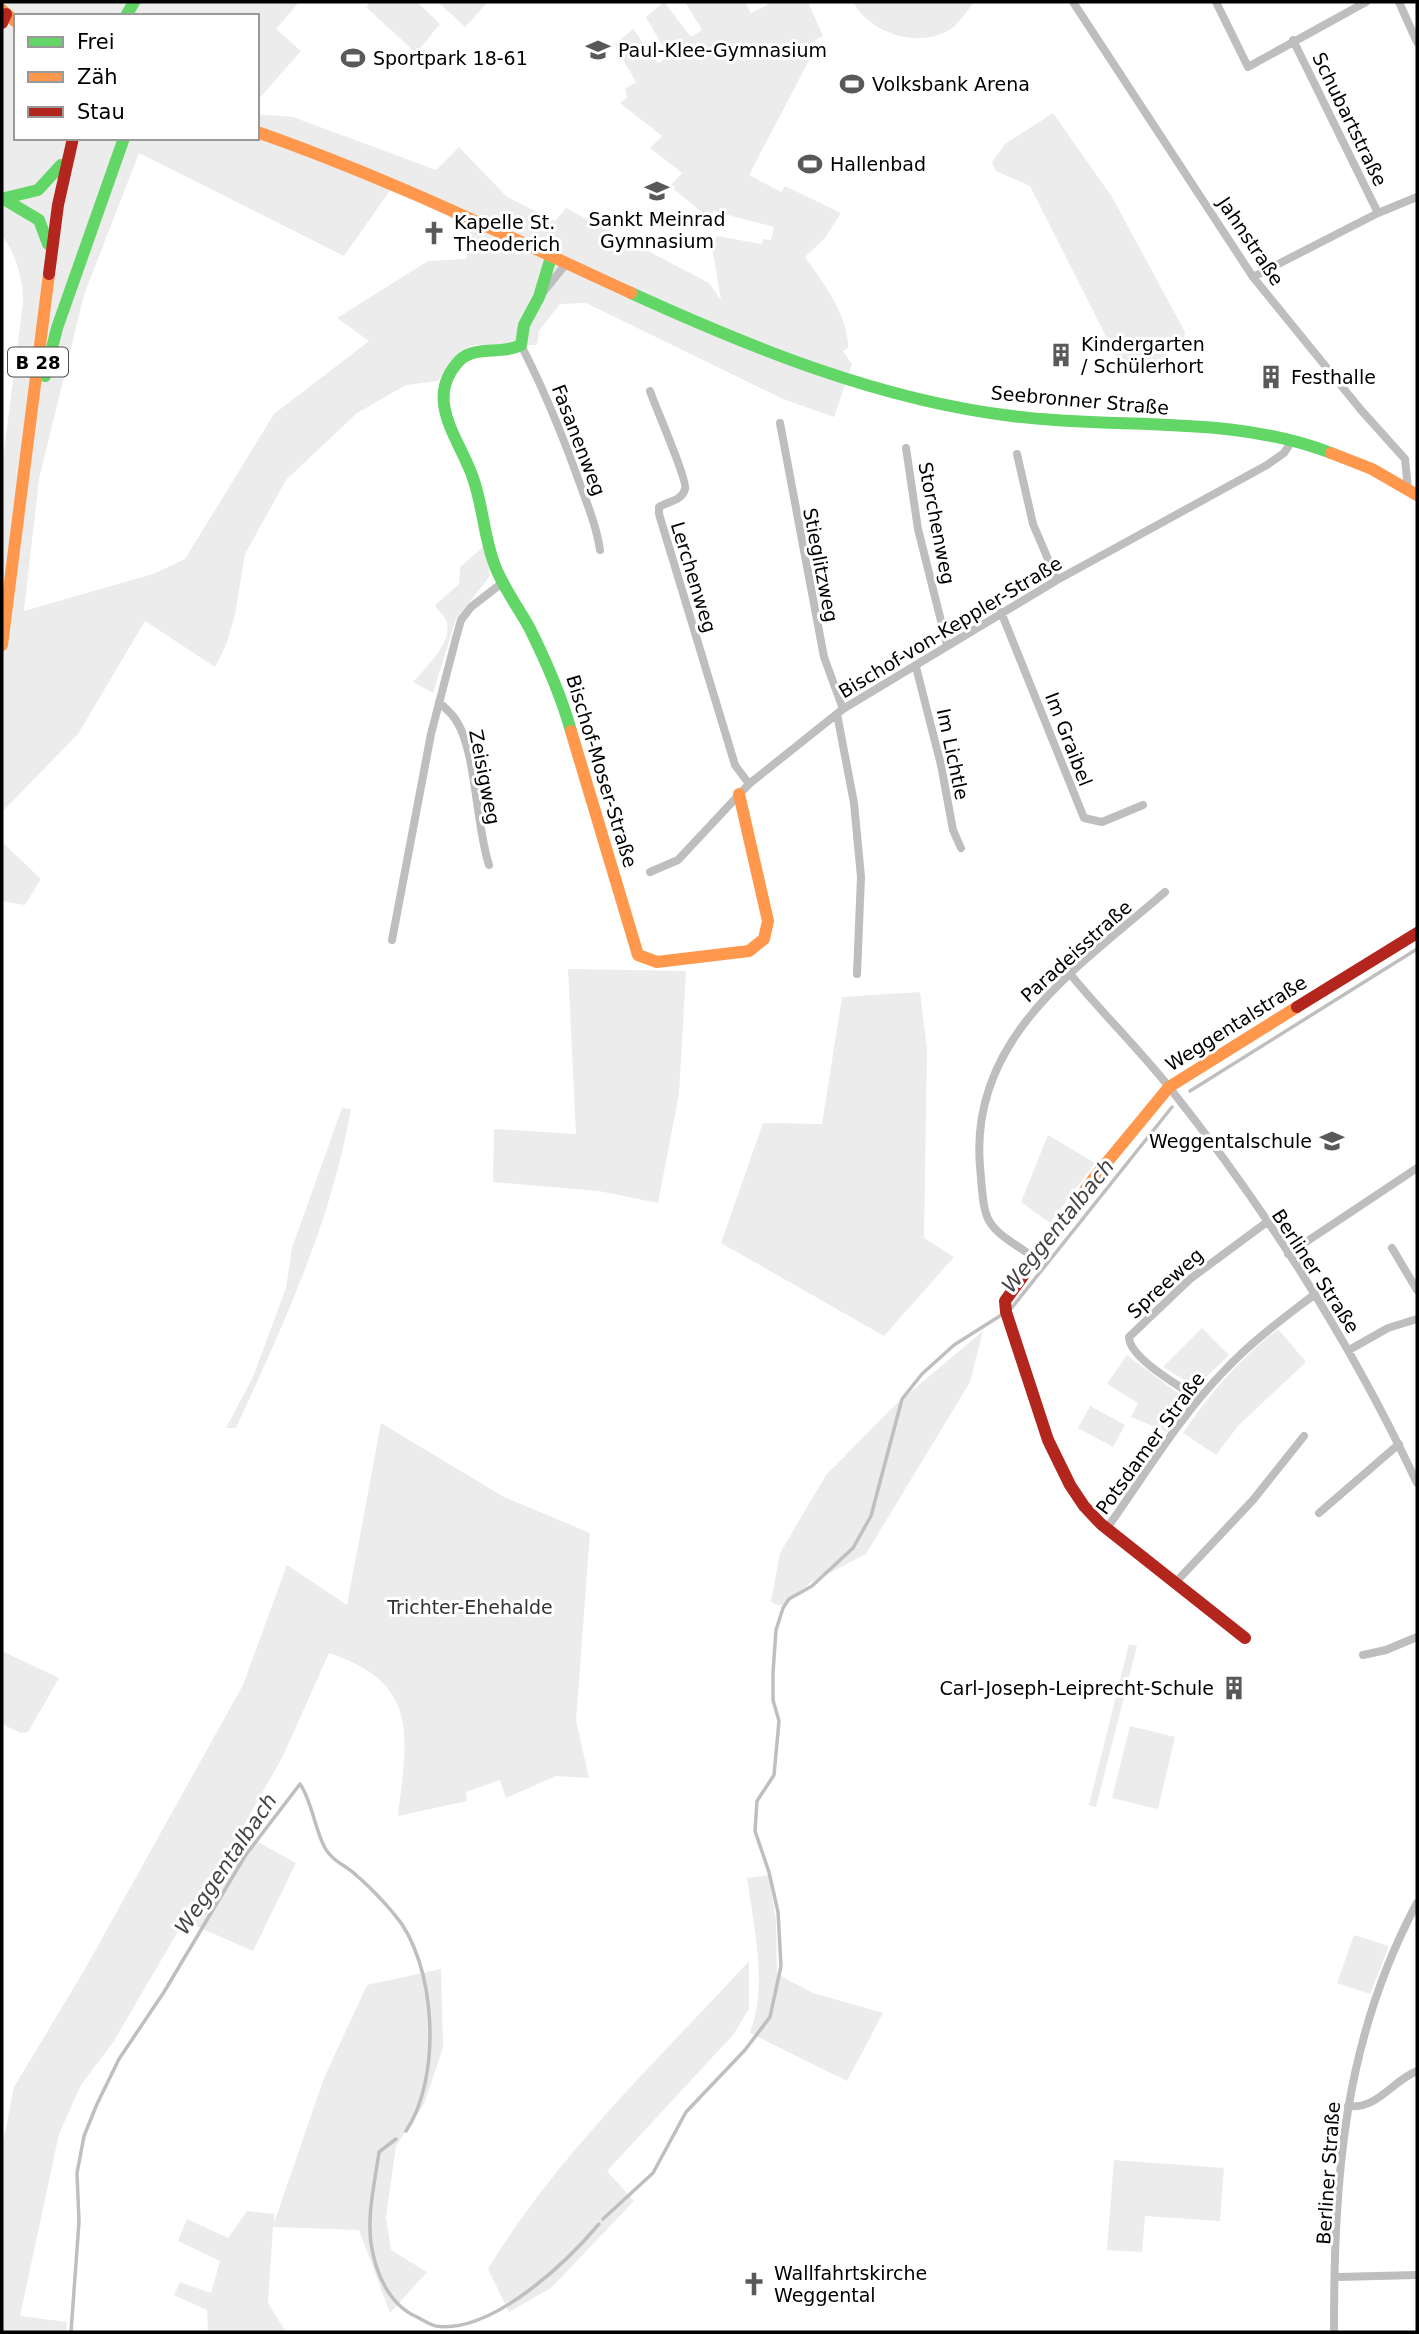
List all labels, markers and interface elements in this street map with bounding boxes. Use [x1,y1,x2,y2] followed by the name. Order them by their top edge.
[14,14,259,140] legend
[77,30,114,54] text: Frei
[584,36,612,64] school or university icon: Paul-Klee-Gymnasium
[618,39,827,61] place label: Paul-Klee-Gymnasium
[339,44,367,72] sports icon: Sportpark 18-61
[373,47,528,69] place label: Sportpark 18-61
[1308,49,1392,189] street label: Schubartstraße
[77,65,118,89] text: Zäh
[838,70,866,98] sports icon: Volksbank Arena
[872,73,1030,95] place label: Volksbank Arena
[77,100,125,124] text: Stau
[796,150,824,178] sports icon: Hallenbad
[830,153,926,175] place label: Hallenbad
[643,177,671,205] school or university icon: Sankt Meinrad Gymnasium
[1213,192,1289,289] street label: Jahnstraße
[588,208,726,252] place label: Sankt Meinrad Gymnasium
[453,211,560,255] place label: Kapelle St. Theoderich
[420,219,448,247] church icon: Kapelle St. Theoderich
[1081,333,1205,377] place label: Kindergarten / Schülerhort
[1047,341,1075,369] building icon: Kindergarten / Schülerhort
[8,348,68,376] road number: B 28
[1257,363,1285,391] building icon: Festhalle
[1291,366,1376,388] place label: Festhalle
[548,381,610,499] street label: Fasanenweg
[990,381,1170,419] street label: Seebronner Straße
[914,460,960,586] street label: Storchenweg
[799,506,843,624] street label: Stieglitzweg
[667,519,721,635] street label: Lerchenweg
[834,552,1066,702] street label: Bischof-von-Keppler-Straße
[562,672,642,870] street label: Bischof-Moser-Straße
[1041,689,1097,789] street label: Im Graibel
[933,706,973,802] street label: Im Lichtle
[465,728,505,826] street label: Zeisigweg
[1016,896,1136,1006] street label: Paradeisstraße
[1161,971,1311,1075] street label: Weggentalstraße
[1318,1127,1346,1155] school or university icon: Weggentalschule
[1149,1130,1312,1152] place label: Weggentalschule
[997,1154,1119,1298] water label: Weggentalbach
[1268,1205,1364,1337] street label: Berliner Straße
[1123,1243,1207,1323] street label: Spreeweg
[1091,1368,1209,1518] street label: Potsdamer Straße
[386,1596,553,1618] park label: Trichter-Ehehalde
[1220,1674,1248,1702] building icon: Carl-Joseph-Leiprecht-Schule
[940,1677,1214,1699] place label: Carl-Joseph-Leiprecht-Schule
[170,1789,282,1939] water label: Weggentalbach
[1312,2101,1344,2245] street label: Berliner Straße
[774,2262,927,2306] place label: Wallfahrtskirche Weggental
[740,2270,768,2298] church icon: Wallfahrtskirche Weggental

